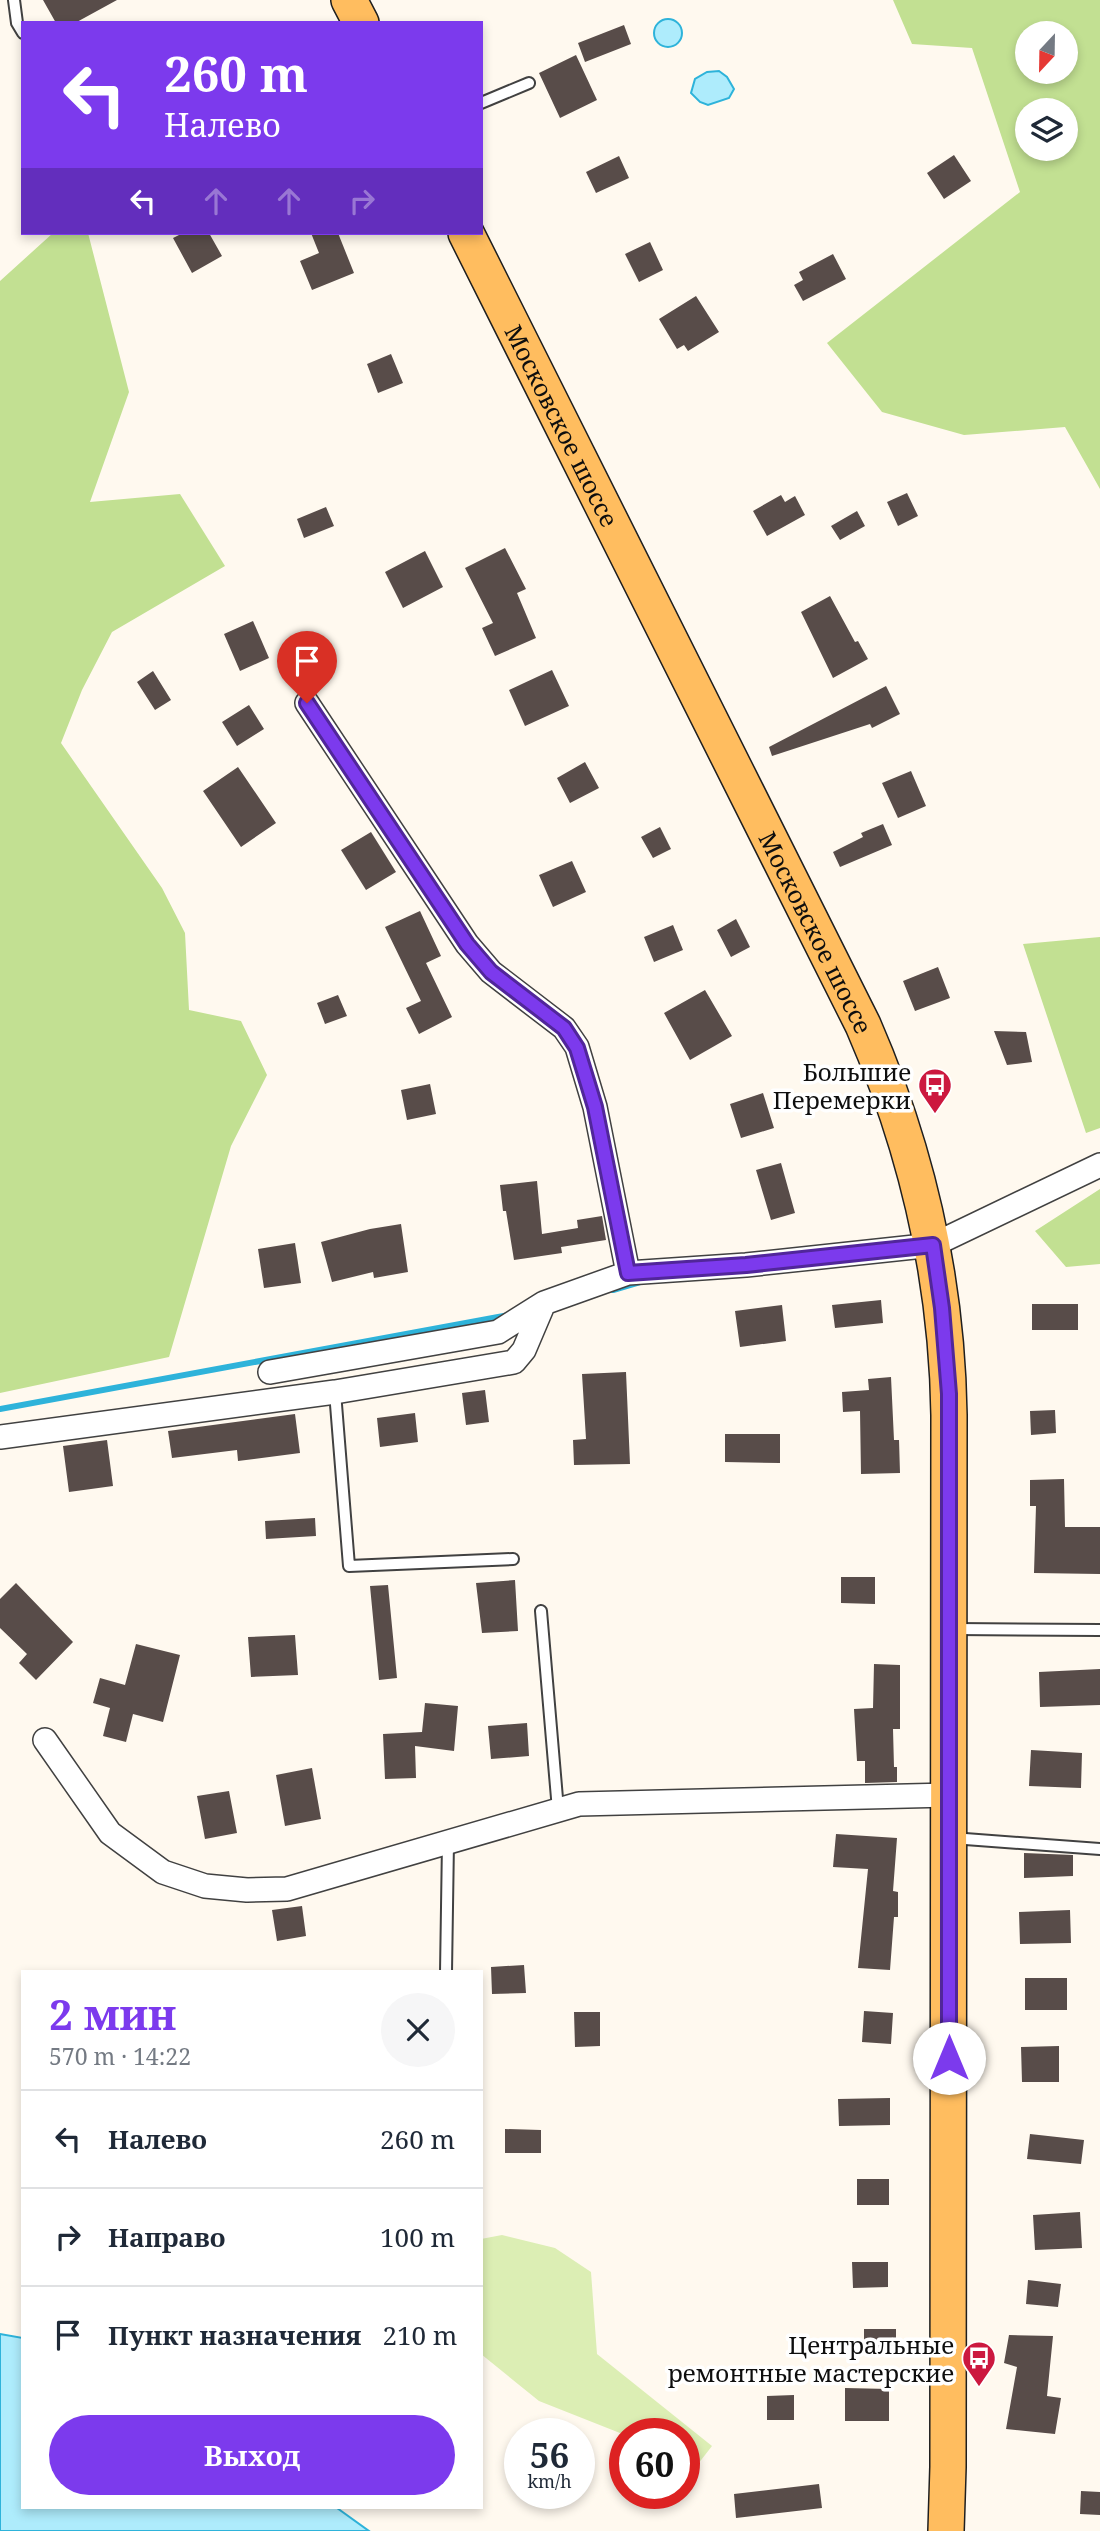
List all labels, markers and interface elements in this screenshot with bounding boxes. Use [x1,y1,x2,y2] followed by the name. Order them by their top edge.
[1015,21,1078,84] north arrow
[1015,21,1078,161] map controls
[164,40,308,106] text: 260 m
[49,49,140,140] icon: left
[1015,98,1078,161] button: layers
[164,103,281,146] text: Налево
[124,182,162,220] icon: left
[197,182,235,220] icon: ahead
[270,182,308,220] icon: ahead
[343,182,381,220] icon: right
[498,319,627,532] street label: Московское шоссе
[277,631,337,703] pin
[288,642,326,680] icon: arrive
[752,825,881,1038] street label: Московское шоссе
[773,1055,911,1116] place label: Большие Перемерки
[916,1066,954,1115] bus stop icon: Большие Перемерки
[49,1985,176,2042] text: 2 мин
[381,1993,455,2067] button: close
[912,2021,986,2095] position arrow
[49,2040,191,2072] text: 570 m · 14:22
[49,2120,87,2158] icon: left
[108,2121,207,2157] text: Налево
[380,2121,455,2157] text: 260 m
[49,2218,87,2256] icon: right
[108,2219,226,2255] text: Направо
[380,2219,455,2255] text: 100 m
[49,2316,87,2354] icon: arrive
[108,2317,361,2353] text: Пункт назначения
[382,2317,457,2353] text: 210 m
[667,2328,954,2389] place label: Центральные ремонтные мастерские
[960,2339,998,2388] bus stop icon: Центральные ремонтные мастерские
[49,2415,455,2495] button: Выход
[609,2418,700,2509] speed limit sign: 60
[530,2431,569,2478] text: 56
[527,2469,572,2493] text: km/h

